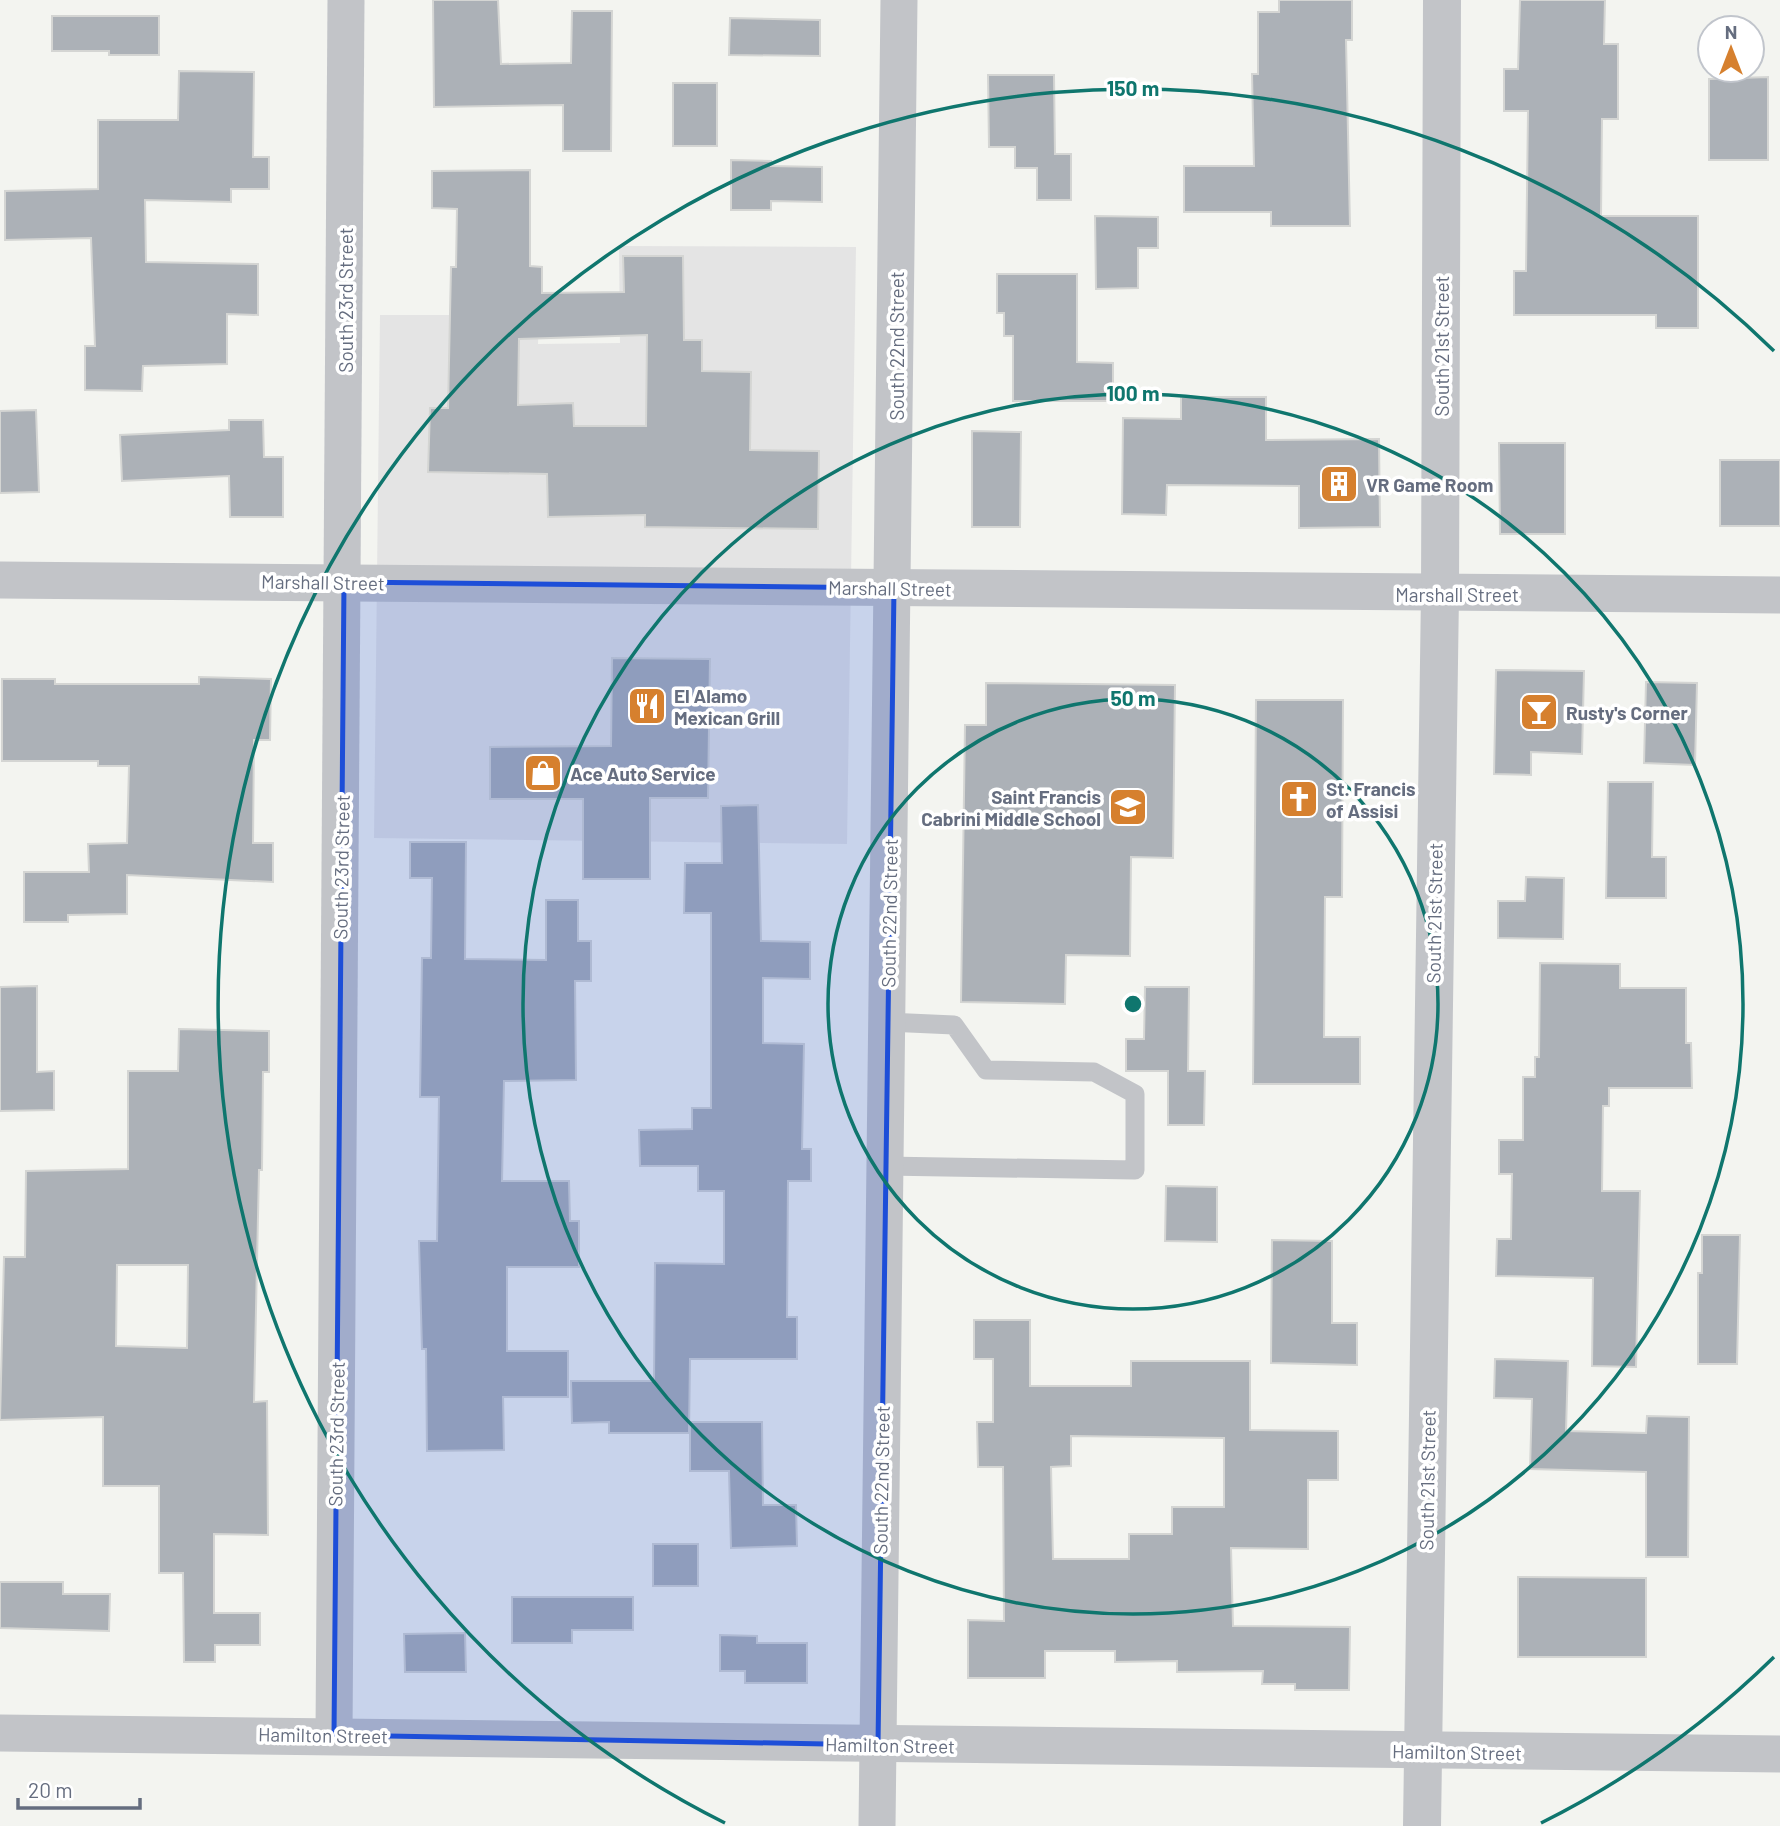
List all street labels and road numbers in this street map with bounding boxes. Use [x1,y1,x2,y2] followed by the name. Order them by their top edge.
[334,227,357,373] street label: South 23rd Street
[885,271,908,421] street label: South 22nd Street
[1430,276,1453,416] street label: South 21st Street
[261,569,385,595] street label: Marshall Street
[828,575,952,601] street label: Marshall Street
[1395,583,1519,606] street label: Marshall Street
[328,794,354,940] street label: South 23rd Street
[876,838,902,988] street label: South 22nd Street
[1421,842,1447,984] street label: South 21st Street
[323,1361,349,1507] street label: South 23rd Street
[868,1405,894,1555] street label: South 22nd Street
[1414,1409,1440,1551] street label: South 21st Street
[258,1722,388,1748] street label: Hamilton Street
[825,1732,955,1758] street label: Hamilton Street
[1392,1739,1522,1765] street label: Hamilton Street

